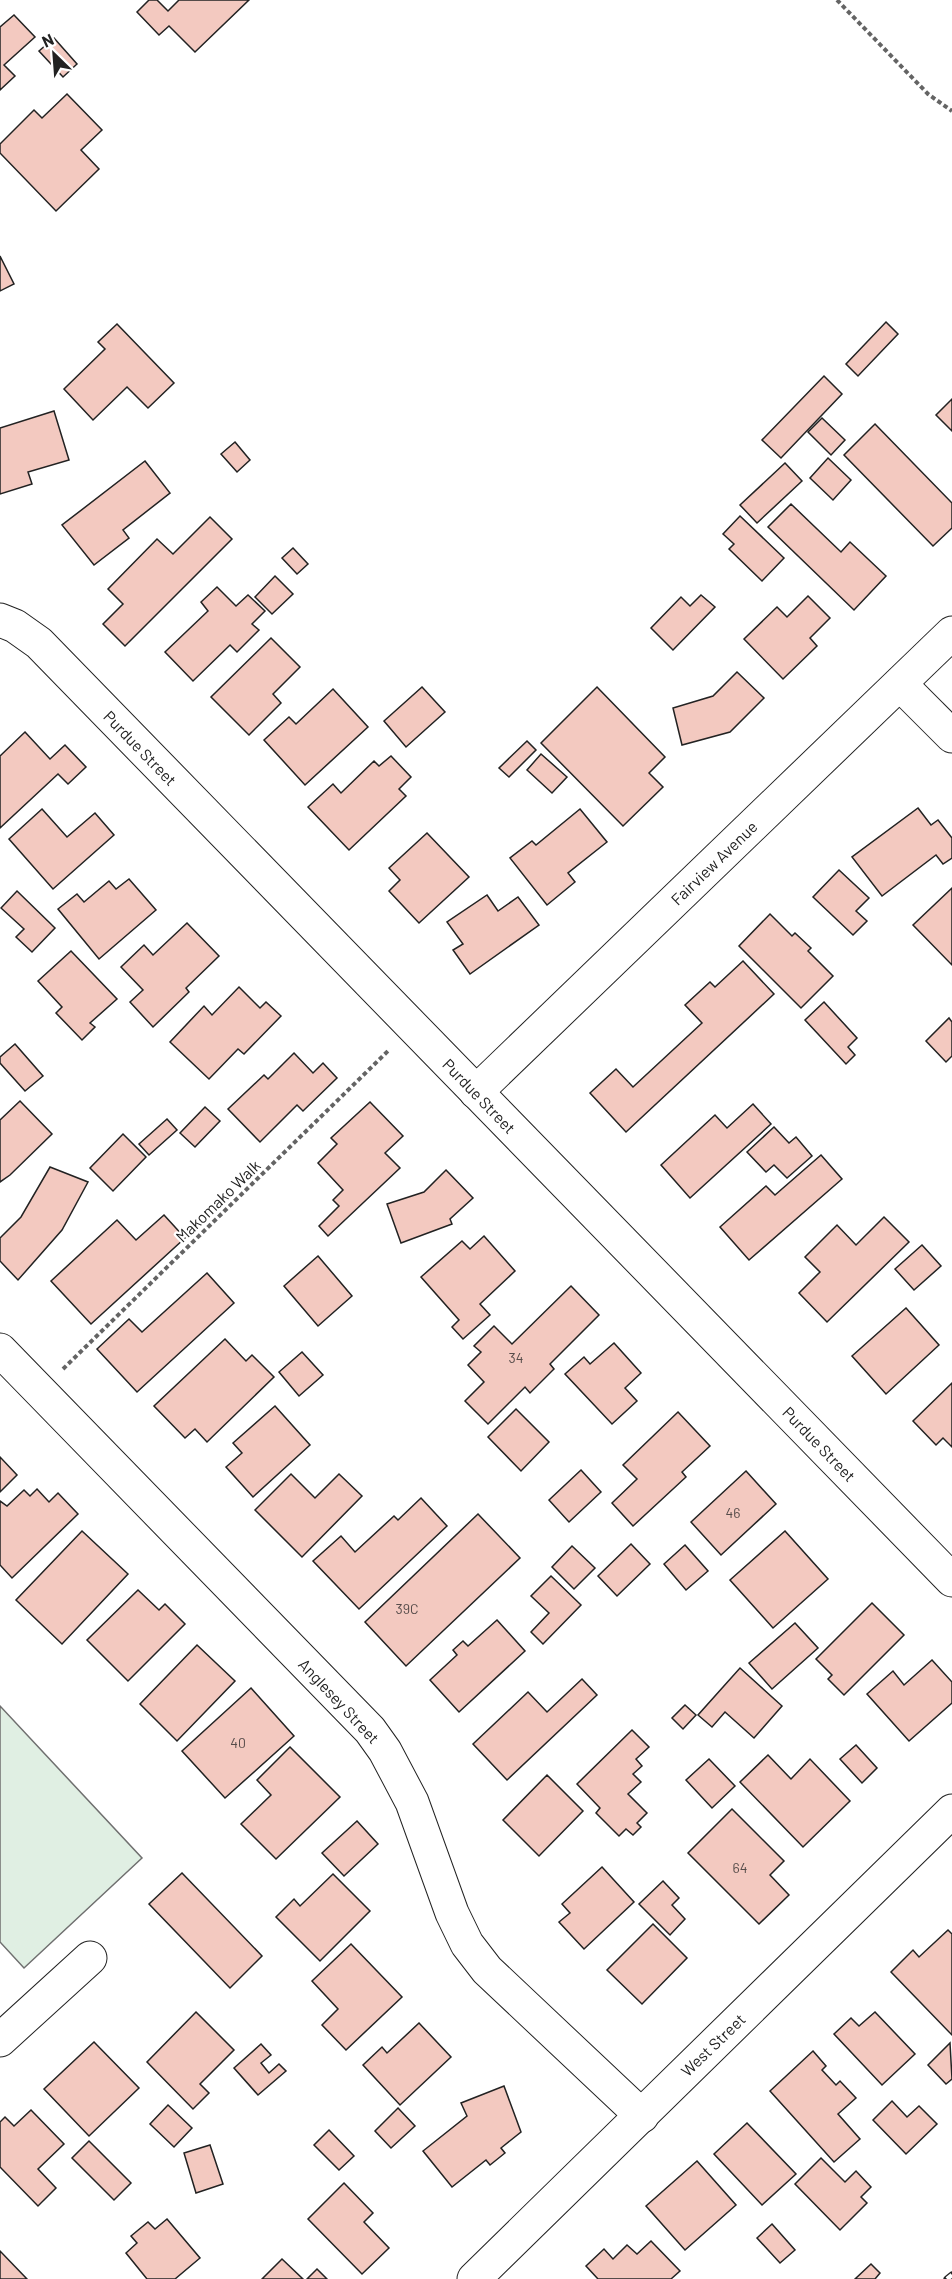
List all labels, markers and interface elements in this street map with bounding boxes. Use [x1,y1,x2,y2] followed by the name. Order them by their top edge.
[24,24,84,84] north arrow
[39,29,56,51] text: N
[100,706,181,789] street label: Purdue Street
[667,817,761,909] street label: Fairview Avenue
[439,1054,520,1137] street label: Purdue Street
[171,1156,264,1246] street label: Makomako Walk
[509,1349,523,1366] house number: 34
[779,1402,860,1485] street label: Purdue Street
[726,1504,740,1521] house number: 46
[395,1600,419,1617] house number: 39C
[295,1654,384,1747] street label: Anglesey Street
[230,1734,246,1751] house number: 40
[733,1859,747,1876] house number: 64
[677,2009,749,2080] street label: West Street

